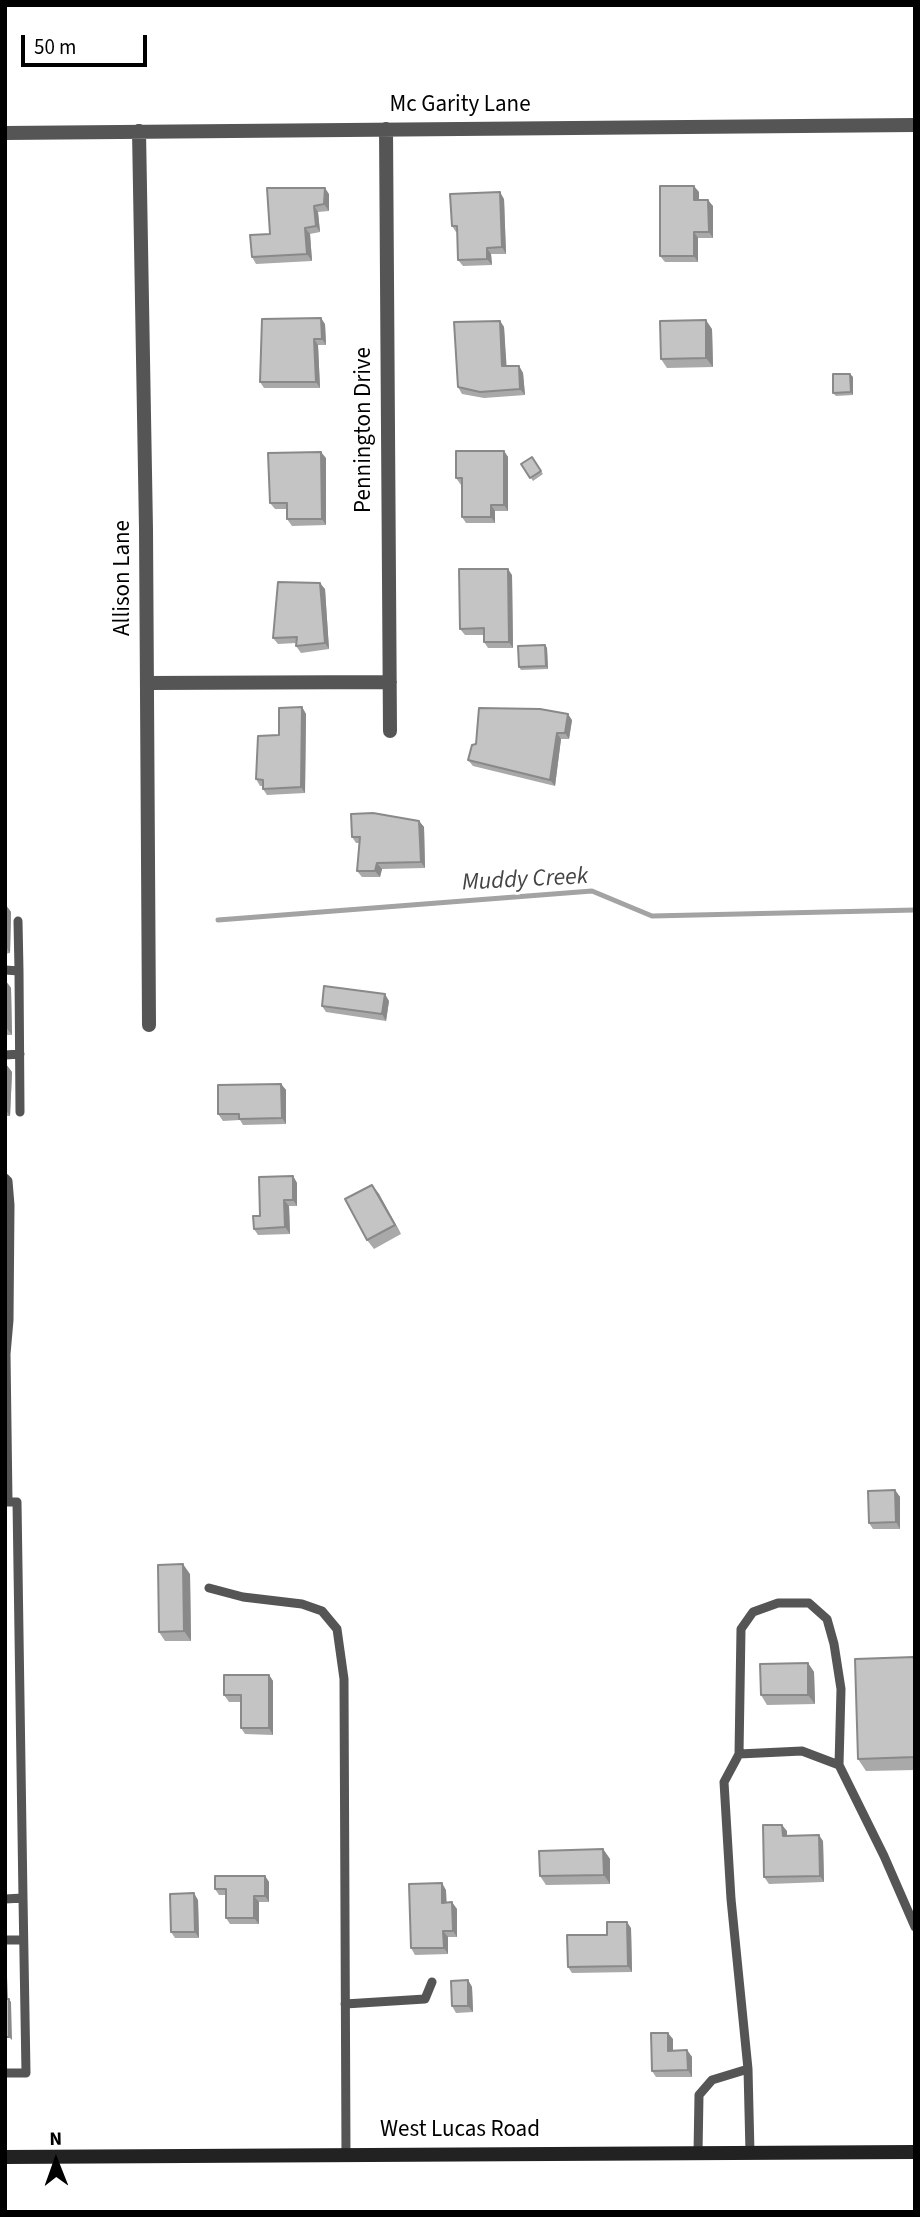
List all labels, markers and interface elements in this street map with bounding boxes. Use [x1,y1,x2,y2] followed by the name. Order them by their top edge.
[24,21,150,65] scale bar
[34,32,76,62] text: 50 m
[389,92,531,120] street label: Mc Garity Lane
[351,347,379,513] street label: Pennington Drive
[110,520,138,636] street label: Allison Lane
[461,863,589,899] water label: Muddy Creek
[380,2117,540,2145] street label: West Lucas Road
[21,2126,91,2196] north arrow
[49,2126,62,2153] text: N

